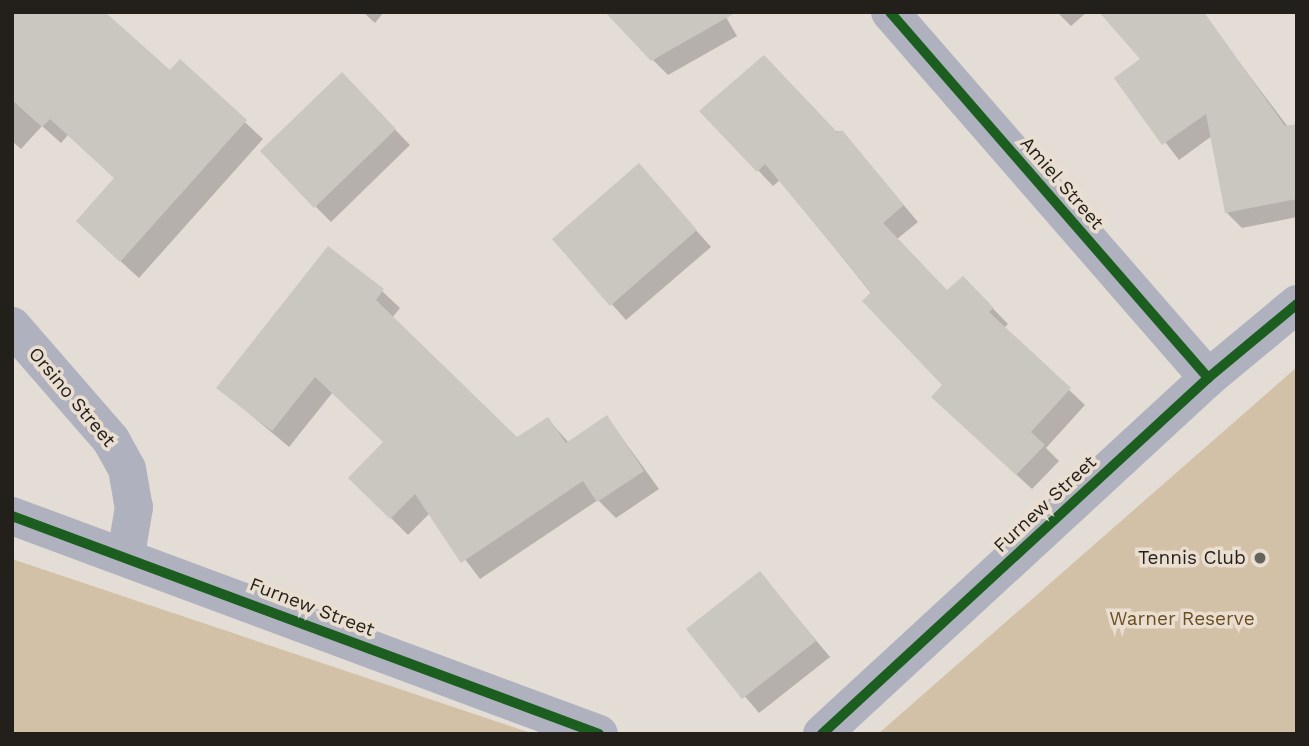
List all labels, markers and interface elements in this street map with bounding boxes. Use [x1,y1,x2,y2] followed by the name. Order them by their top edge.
[1015,132,1109,234] street label: Amiel Street
[24,342,120,452] street label: Orsino Street
[989,451,1101,557] street label: Furnew Street
[1138,547,1246,569] place label: Tennis Club
[1252,550,1268,566] marker: Tennis Club
[246,573,378,641] street label: Furnew Street
[1109,608,1255,630] park label: Warner Reserve

